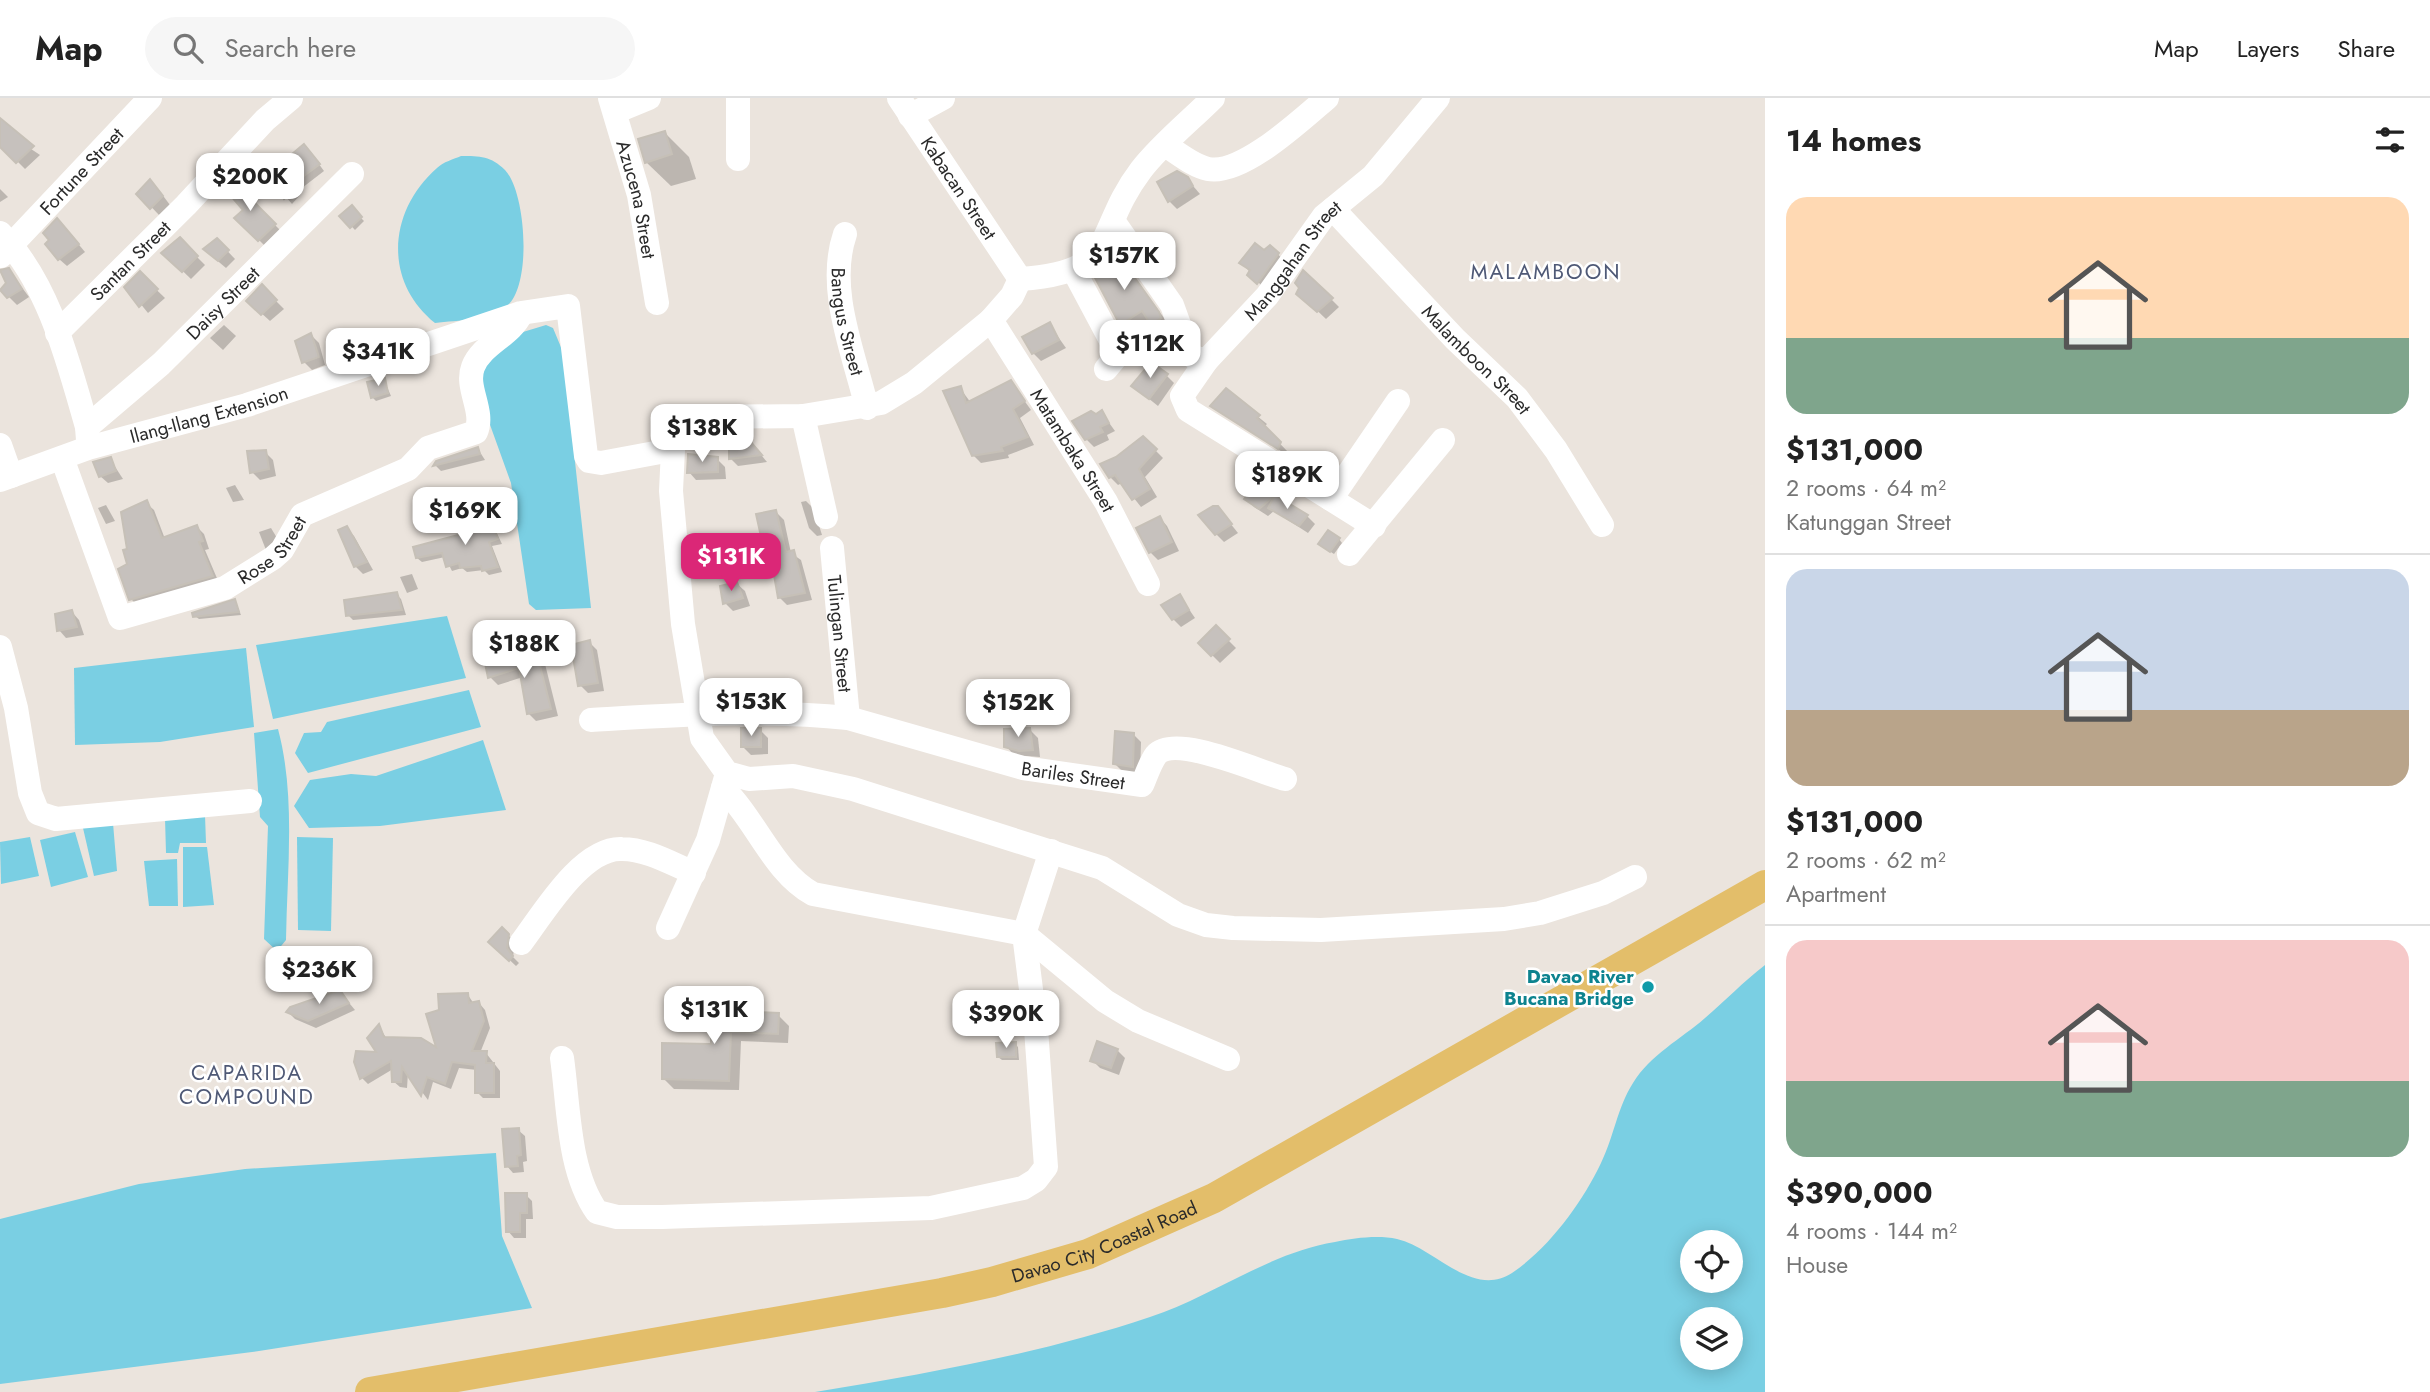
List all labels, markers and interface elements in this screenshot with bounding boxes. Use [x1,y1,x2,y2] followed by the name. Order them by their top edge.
[145,17,635,80] search box
[35,25,103,72] text: Map
[169,29,207,67] icon: search
[225,29,356,67] text: Search here
[2154,31,2199,66] text: Map
[2237,31,2299,66] text: Layers
[2337,31,2395,66] text: Share
[1786,119,1921,162] text: 14 homes
[33,121,130,221] street label: Fortune Street
[2371,121,2409,159] icon: filters
[915,131,1004,245] street label: Kabacan Street
[610,137,663,261] street label: Azucena Street
[201,153,299,213] pin: $200K
[212,159,288,193] text: $200K
[1237,194,1347,326] street label: Manggahan Street
[84,214,177,307] street label: Santan Street
[1075,232,1173,292] pin: $157K
[1089,238,1159,272] text: $157K
[2035,242,2161,368] icon: home
[1471,257,1622,287] district label: MALAMBOON
[180,260,266,346] street label: Daisy Street
[825,267,871,379] street label: Bangus Street
[1416,298,1538,420] street label: Malamboon Street
[1101,320,1199,380] pin: $112K
[1116,326,1184,360] text: $112K
[329,328,427,388] pin: $341K
[342,334,414,368] text: $341K
[127,379,291,450] street label: Ilang-Ilang Extension
[1024,383,1123,517] street label: Matambaka Street
[653,404,751,464] pin: $138K
[667,410,737,444] text: $138K
[1786,428,1923,471] text: $131,000
[1238,452,1336,511] pin: $189K
[1251,457,1323,491] text: $189K
[1786,471,1946,505] text: 2 rooms · 64 m²
[416,488,514,547] pin: $169K
[429,493,501,527] text: $169K
[1786,505,1951,539] text: Katunggan Street
[232,510,313,591] street label: Rose Street
[682,533,780,593] pin: $131K
[697,539,765,573] text: $131K
[821,574,859,694] street label: Tulingan Street
[2035,614,2161,740] icon: home
[475,620,573,680] pin: $188K
[489,626,559,660] text: $188K
[702,678,800,738] pin: $153K
[969,680,1067,739] pin: $152K
[715,684,787,718] text: $153K
[982,685,1054,719] text: $152K
[1020,754,1127,796] street label: Bariles Street
[1786,800,1923,843] text: $131,000
[1786,843,1946,877] text: 2 rooms · 62 m²
[1786,877,1886,911] text: Apartment
[270,946,368,1006] pin: $236K
[281,952,357,986] text: $236K
[1504,963,1634,1012] place label: Davao River Bucana Bridge
[1640,979,1656,995] marker: Davao River Bucana Bridge
[2035,985,2161,1111] icon: home
[665,986,763,1046] pin: $131K
[957,990,1055,1050] pin: $390K
[680,992,748,1026] text: $131K
[968,996,1044,1030] text: $390K
[179,1058,315,1112] district label: CAPARIDA COMPOUND
[1786,1171,1933,1214] text: $390,000
[1008,1194,1201,1289] street label: Davao City Coastal Road
[1786,1214,1957,1248] text: 4 rooms · 144 m²
[1680,1230,1743,1370] map controls
[1680,1230,1743,1293] button: locate
[1786,1248,1848,1282] text: House
[1680,1307,1743,1370] button: layers

